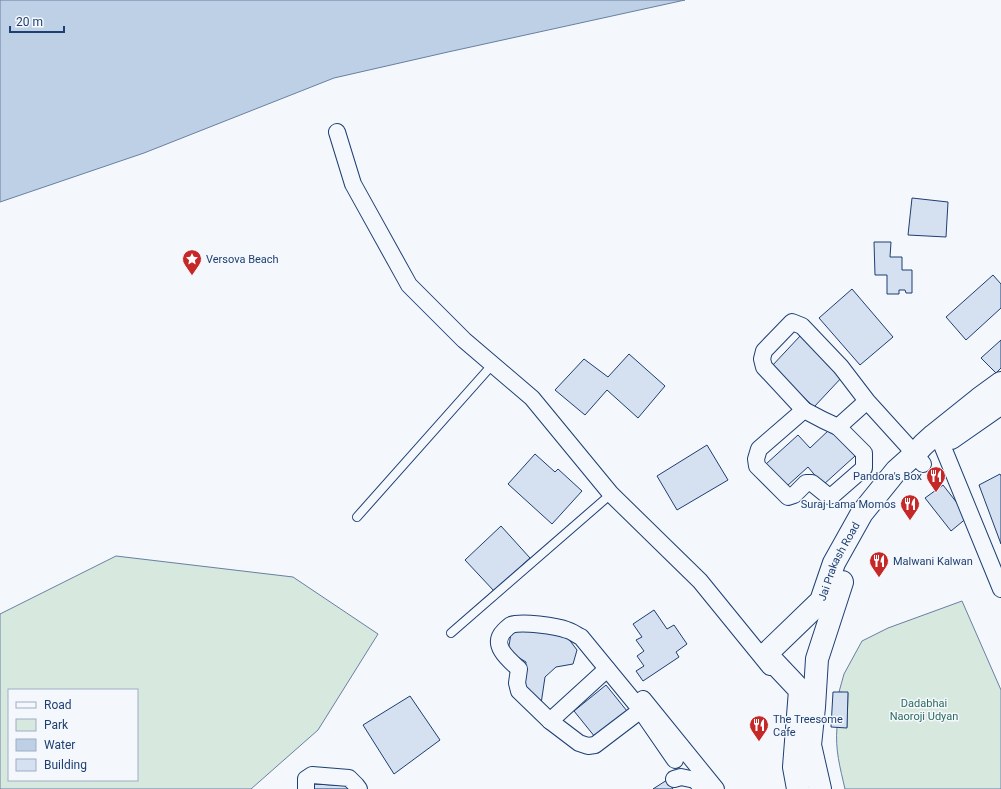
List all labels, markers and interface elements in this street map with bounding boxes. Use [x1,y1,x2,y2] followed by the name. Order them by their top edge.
[10,8,64,34] scale bar
[16,15,43,29] text: 20 m
[181,248,203,276] place icon: Versova Beach
[206,253,279,266] place label: Versova Beach
[925,465,947,493] restaurant icon: Pandora's Box
[853,470,923,483] place label: Pandora's Box
[899,493,921,521] restaurant icon: Suraj Lama Momos
[801,498,896,511] place label: Suraj Lama Momos
[816,520,863,602] street label: Jai Prakash Road
[868,550,890,578] restaurant icon: Malwani Kalwan
[893,555,973,568] place label: Malwani Kalwan
[8,689,138,781] legend
[890,697,958,723] park label: Dadabhai Naoroji Udyan
[44,698,72,712] text: Road
[773,713,843,739] place label: The Treesome Cafe
[748,714,770,742] restaurant icon: The Treesome Cafe
[44,718,69,732] text: Park
[44,738,75,752] text: Water
[44,758,87,772] text: Building

